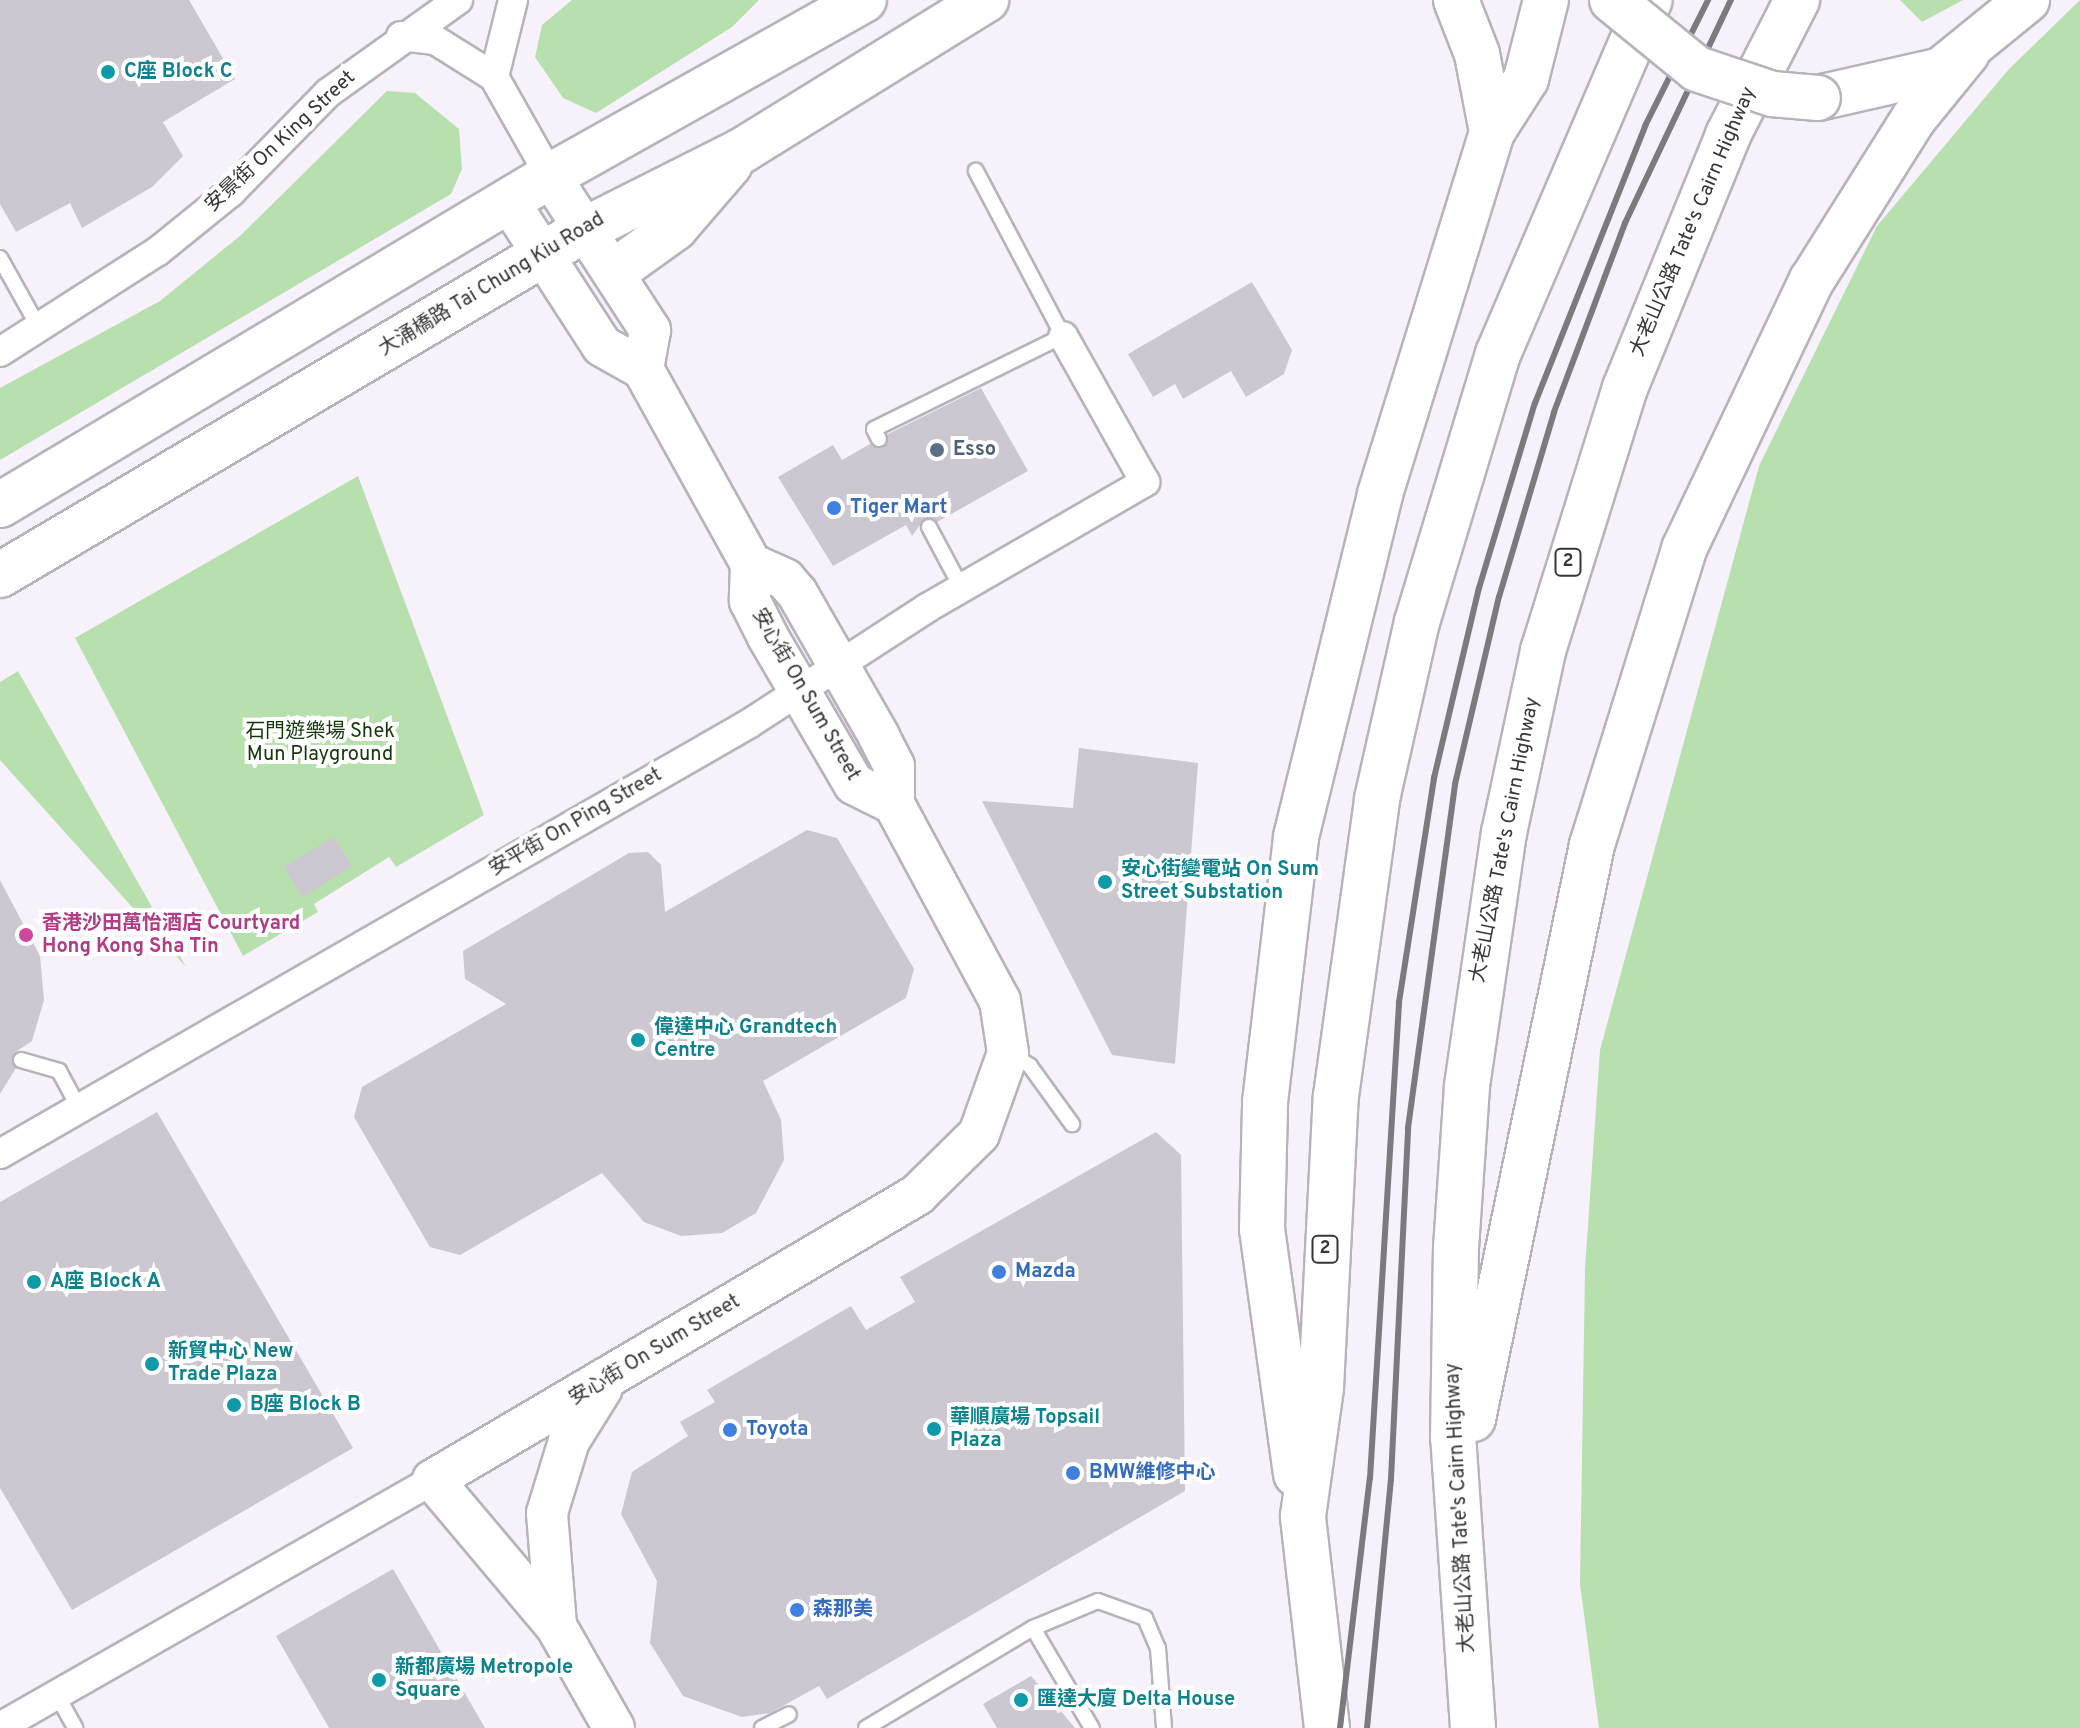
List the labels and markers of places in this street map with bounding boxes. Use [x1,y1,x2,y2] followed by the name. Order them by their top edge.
[124,60,233,84] place label: C座 Block C
[99,63,117,81] marker: C座 Block C
[953,438,996,462] place label: Esso
[928,441,946,459] marker: Esso
[850,496,947,520] place label: Tiger Mart
[825,499,843,517] marker: Tiger Mart
[1121,858,1319,905] place label: 安心街變電站 On Sum Street Substation
[1096,873,1114,891] marker: 安心街變電站 On Sum Street Substation
[42,912,300,959] place label: 香港沙田萬怡酒店 Courtyard Hong Kong Sha Tin
[17,926,35,944] marker: 香港沙田萬怡酒店 Courtyard Hong Kong Sha Tin
[654,1016,837,1063] place label: 偉達中心 Grandtech Centre
[629,1031,647,1049] marker: 偉達中心 Grandtech Centre
[1015,1260,1076,1284] place label: Mazda
[990,1263,1008,1281] marker: Mazda
[50,1270,162,1294] place label: A座 Block A
[25,1273,43,1291] marker: A座 Block A
[168,1340,293,1387] place label: 新貿中心 New Trade Plaza
[143,1355,161,1373] marker: 新貿中心 New Trade Plaza
[250,1393,361,1417] place label: B座 Block B
[225,1396,243,1414] marker: B座 Block B
[950,1406,1100,1453] place label: 華順廣場 Topsail Plaza
[746,1418,809,1442] place label: Toyota
[925,1420,943,1438] marker: 華順廣場 Topsail Plaza
[721,1421,739,1439] marker: Toyota
[1089,1461,1216,1485] place label: BMW維修中心
[1064,1464,1082,1482] marker: BMW維修中心
[813,1598,873,1622] place label: 森那美
[788,1601,806,1619] marker: 森那美
[395,1656,573,1703] place label: 新都廣場 Metropole Square
[370,1671,388,1689] marker: 新都廣場 Metropole Square
[1037,1688,1235,1712] place label: 匯達大廈 Delta House
[1012,1691,1030,1709] marker: 匯達大廈 Delta House

